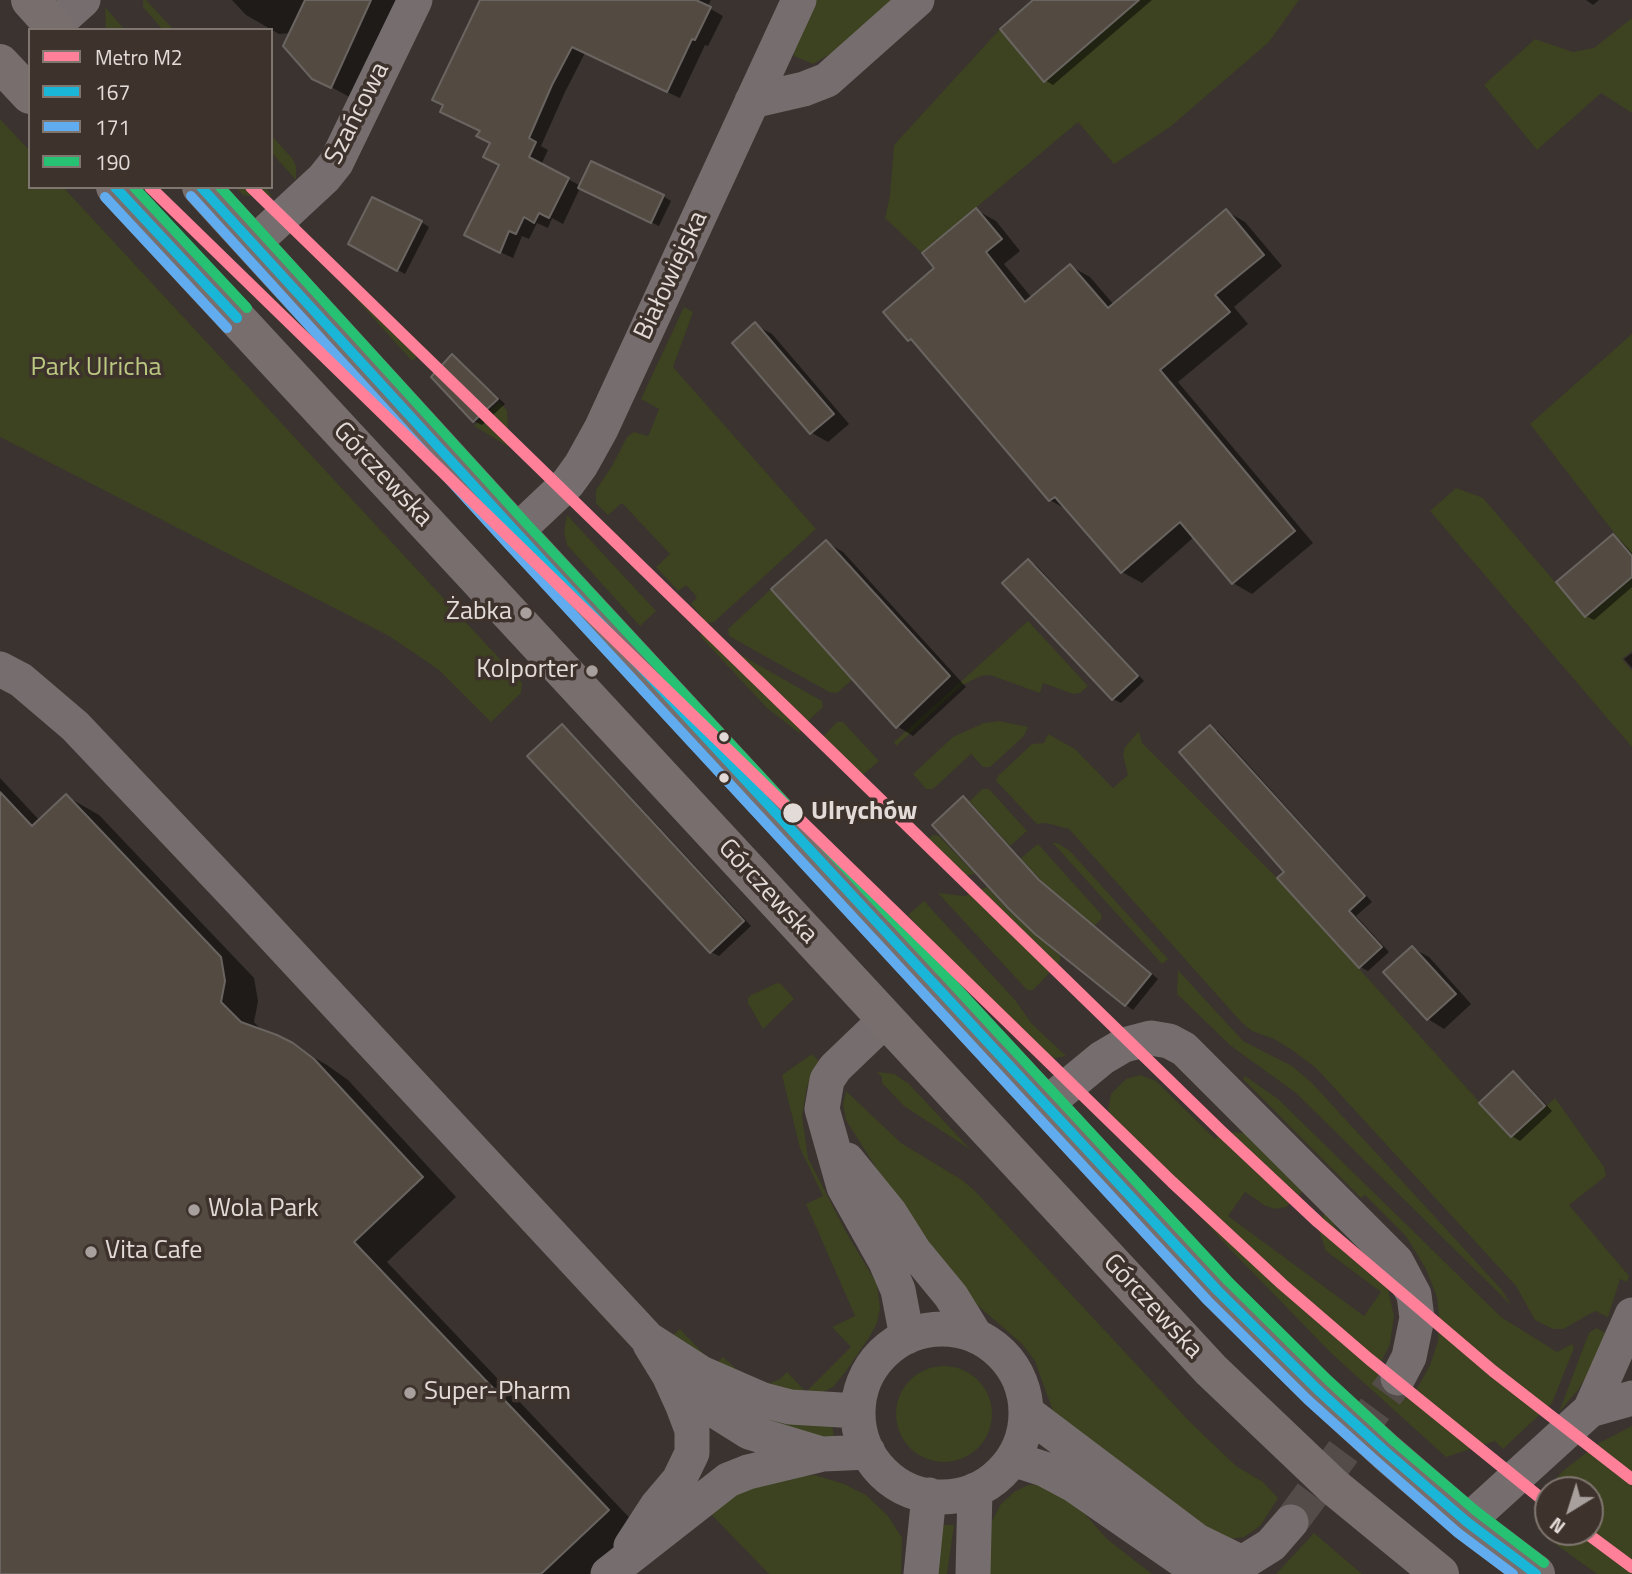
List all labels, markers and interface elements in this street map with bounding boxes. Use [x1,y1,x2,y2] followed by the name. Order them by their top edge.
[28,28,273,189] legend
[95,41,183,73] text: Metro M2
[319,58,397,170] street label: Szańcowa
[95,76,130,108] text: 167
[95,111,130,143] text: 171
[95,146,130,178] text: 190
[629,207,715,345] street label: Białowiejska
[30,353,162,385] park label: Park Ulricha
[326,416,438,534] street label: Górczewska
[446,597,512,629] place label: Żabka
[518,605,534,621] marker: Żabka
[476,655,578,687] place label: Kolporter
[584,663,600,679] marker: Kolporter
[717,730,731,744] unlabelled marker
[717,771,731,785] unlabelled marker
[811,797,917,829] place label: Ulrychów
[781,801,805,825] marker: Ulrychów
[711,833,823,951] street label: Górczewska
[208,1194,319,1226] place label: Wola Park
[186,1202,202,1218] marker: Wola Park
[105,1236,202,1268] place label: Vita Cafe
[83,1244,99,1260] marker: Vita Cafe
[1096,1248,1208,1366] street label: Górczewska
[424,1377,571,1409] place label: Super-Pharm
[402,1385,418,1401] marker: Super-Pharm
[1534,1476,1604,1546] north arrow
[1543,1511,1571,1542] text: N

